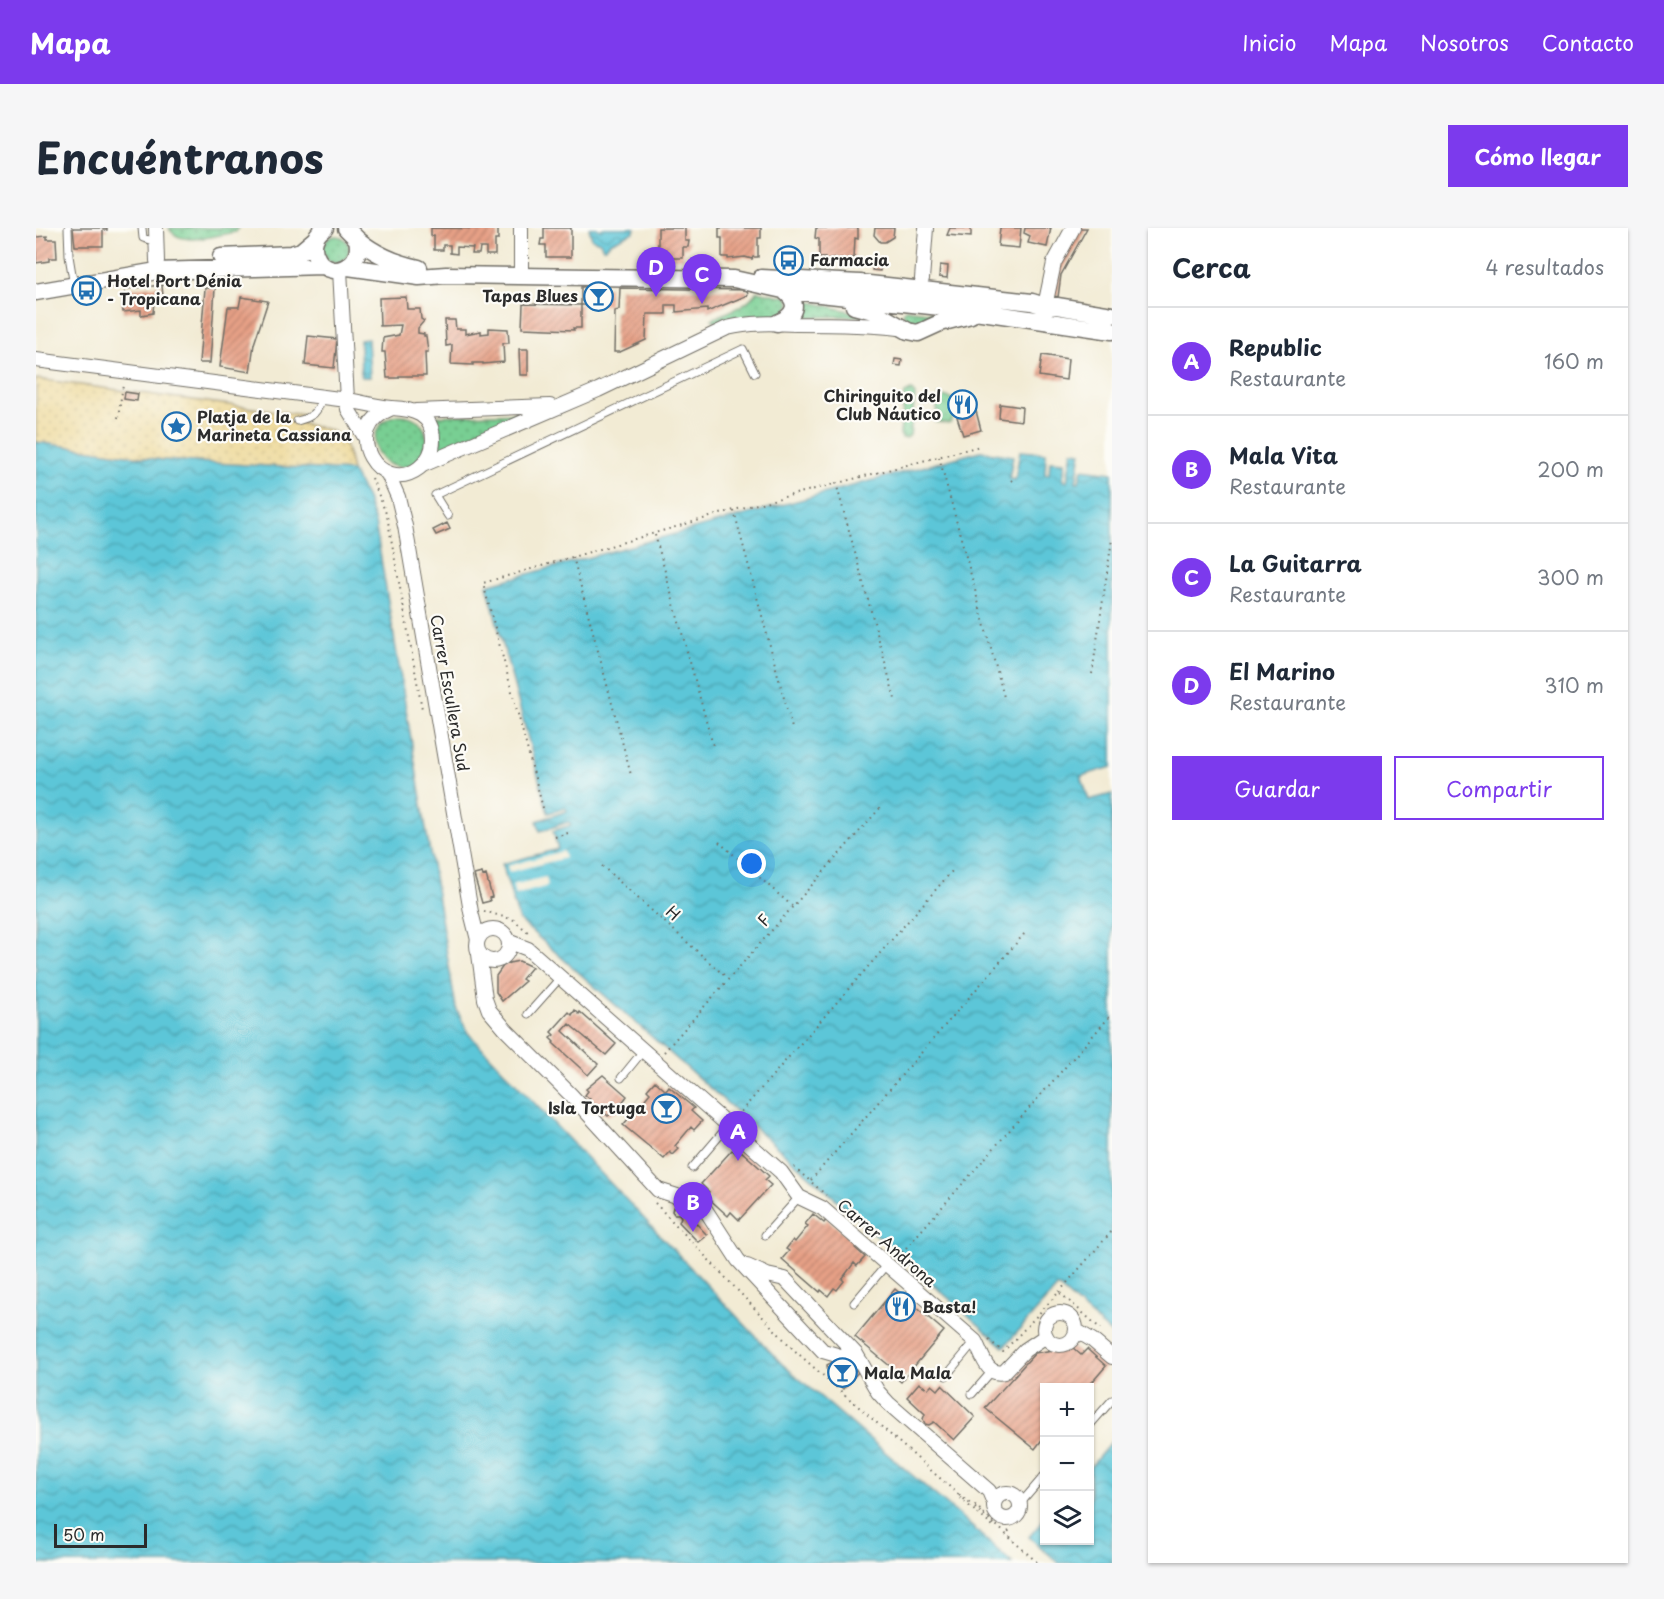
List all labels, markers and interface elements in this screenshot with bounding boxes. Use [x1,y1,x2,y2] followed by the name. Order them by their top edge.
[30,21,111,64] text: Mapa
[1242,26,1296,58] text: Inicio
[1329,26,1387,58] text: Mapa
[1420,26,1509,58] text: Nosotros
[1542,26,1634,58] text: Contacto
[36,125,324,188] text: Encuéntranos
[1448,125,1628,187] button: Cómo llegar
[773,244,805,276] bus stop icon: Farmacia
[810,247,889,271] place label: Farmacia
[636,248,676,297] pin: D
[1172,248,1251,287] text: Cerca
[1486,252,1604,282] text: 4 resultados
[682,254,722,304] pin: C
[107,268,242,310] place label: Hotel Port Dénia - Tropicana
[70,274,102,306] bus stop icon: Hotel Port Dénia - Tropicana
[583,280,615,312] bar icon: Tapas Blues
[482,283,578,307] place label: Tapas Blues
[1229,330,1322,363] text: Republic
[1184,346,1199,376] text: A
[1544,346,1604,376] text: 160 m
[1229,363,1346,393] text: Restaurante
[824,383,941,425] place label: Chiringuito del Club Náutico
[946,389,978,421] restaurant icon: Chiringuito del Club Náutico
[197,404,352,446] place label: Platja de la Marineta Cassiana
[160,410,192,442] place icon: Platja de la Marineta Cassiana
[1229,438,1338,471] text: Mala Vita
[1185,454,1198,484] text: B
[1537,454,1604,484] text: 200 m
[1229,471,1346,501] text: Restaurante
[1229,546,1362,579] text: La Guitarra
[1184,562,1199,592] text: C
[1537,562,1604,592] text: 300 m
[1229,579,1346,609] text: Restaurante
[425,613,477,773] street label: Carrer Escullera Sud
[1229,654,1335,687] text: El Marino
[1184,670,1199,700] text: D
[1544,670,1604,700] text: 310 m
[1229,687,1346,717] text: Restaurante
[1172,756,1382,820] button: Guardar
[1394,756,1604,820] button: Compartir
[737,849,766,878] your location
[661,899,686,925] street label: H
[751,908,775,931] street label: F
[651,1092,683,1124] bar icon: Isla Tortuga
[548,1095,646,1119] place label: Isla Tortuga
[718,1112,758,1161] pin: A
[674,1182,712,1232] pin: B
[833,1192,943,1293] street label: Carrer Androna
[885,1291,917,1323] restaurant icon: Basta!
[922,1294,976,1318] place label: Basta!
[827,1357,859,1389] bar icon: Mala Mala
[864,1360,952,1384] place label: Mala Mala
[1040,1383,1094,1545] map controls
[1040,1383,1094,1437] button: +
[1040,1437,1094,1491] button: −
[1040,1491,1094,1545] button: layers
[54,1521,147,1548] scale bar
[63,1522,104,1546] text: 50 m

